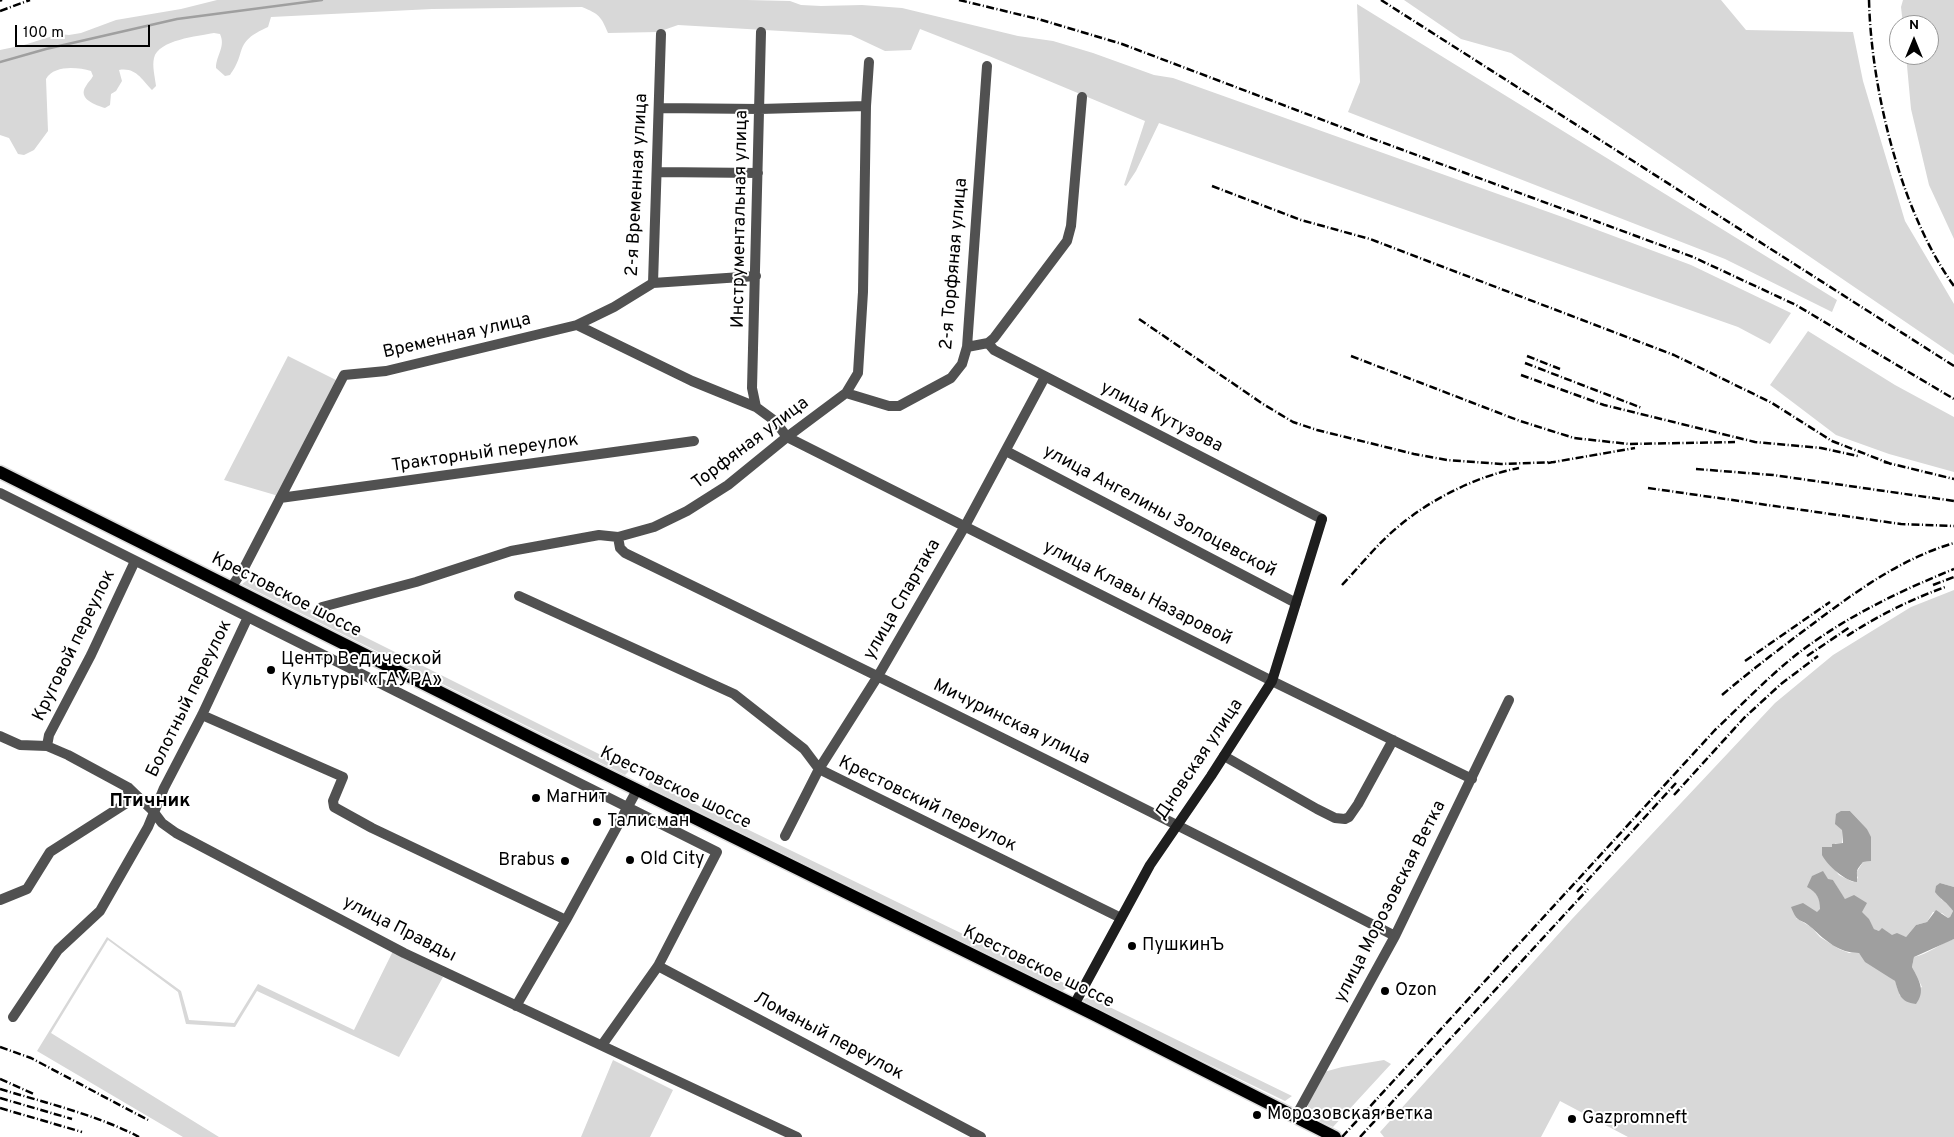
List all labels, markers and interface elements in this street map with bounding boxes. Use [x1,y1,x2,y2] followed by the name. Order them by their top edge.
[18,15,152,47] scale bar
[1889,15,1939,65] north arrow
[1909,17,1919,34] text: N
[23,24,64,43] text: 100 m
[622,93,654,277] street label: 2-я Временная улица
[728,110,754,328] street label: Инструментальная улица
[937,177,973,351] street label: 2-я Торфяная улица
[381,309,533,365] street label: Временная улица
[1096,378,1226,458] street label: улица Кутузова
[688,393,814,495] street label: Торфяная улица
[390,430,580,478] street label: Тракторный переулок
[1039,441,1279,583] street label: улица Ангелины Золоцевской
[860,536,946,664] street label: улица Спартака
[1039,537,1235,651] street label: улица Клавы Назаровой
[207,549,365,643] street label: Крестовское шоссе
[29,567,121,725] street label: Круговой переулок
[142,617,238,781] street label: Болотный переулок
[281,649,442,692] place label: Центр Ведической Культуры «ГАУРА»
[265,664,277,676] marker: Центр Ведической Культуры «ГАУРА»
[929,676,1093,770] street label: Мичуринская улица
[1151,695,1249,825] street label: Дновская улица
[596,743,754,835] street label: Крестовское шоссе
[834,752,1020,858] street label: Крестовский переулок
[546,787,607,809] place label: Магнит
[110,791,190,813] district label: Птичник
[530,792,542,804] marker: Магнит
[1331,797,1451,1007] street label: улица Морозовская Ветка
[607,811,689,833] place label: Талисман
[591,816,603,828] marker: Талисман
[640,849,704,871] place label: Old City
[498,850,555,872] place label: Brabus
[624,854,636,866] marker: Old City
[559,855,571,867] marker: Brabus
[339,892,459,968] street label: улица Правды
[959,922,1117,1014] street label: Крестовское шоссе
[1142,935,1224,957] place label: ПушкинЪ
[1126,940,1138,952] marker: ПушкинЪ
[1395,980,1437,1002] place label: Ozon
[1379,985,1391,997] marker: Ozon
[749,988,907,1086] street label: Ломаный переулок
[1267,1104,1433,1126] place label: Морозовская ветка
[1582,1108,1688,1130] place label: Gazpromneft
[1251,1109,1263,1121] marker: Морозовская ветка
[1566,1113,1578,1125] marker: Gazpromneft

